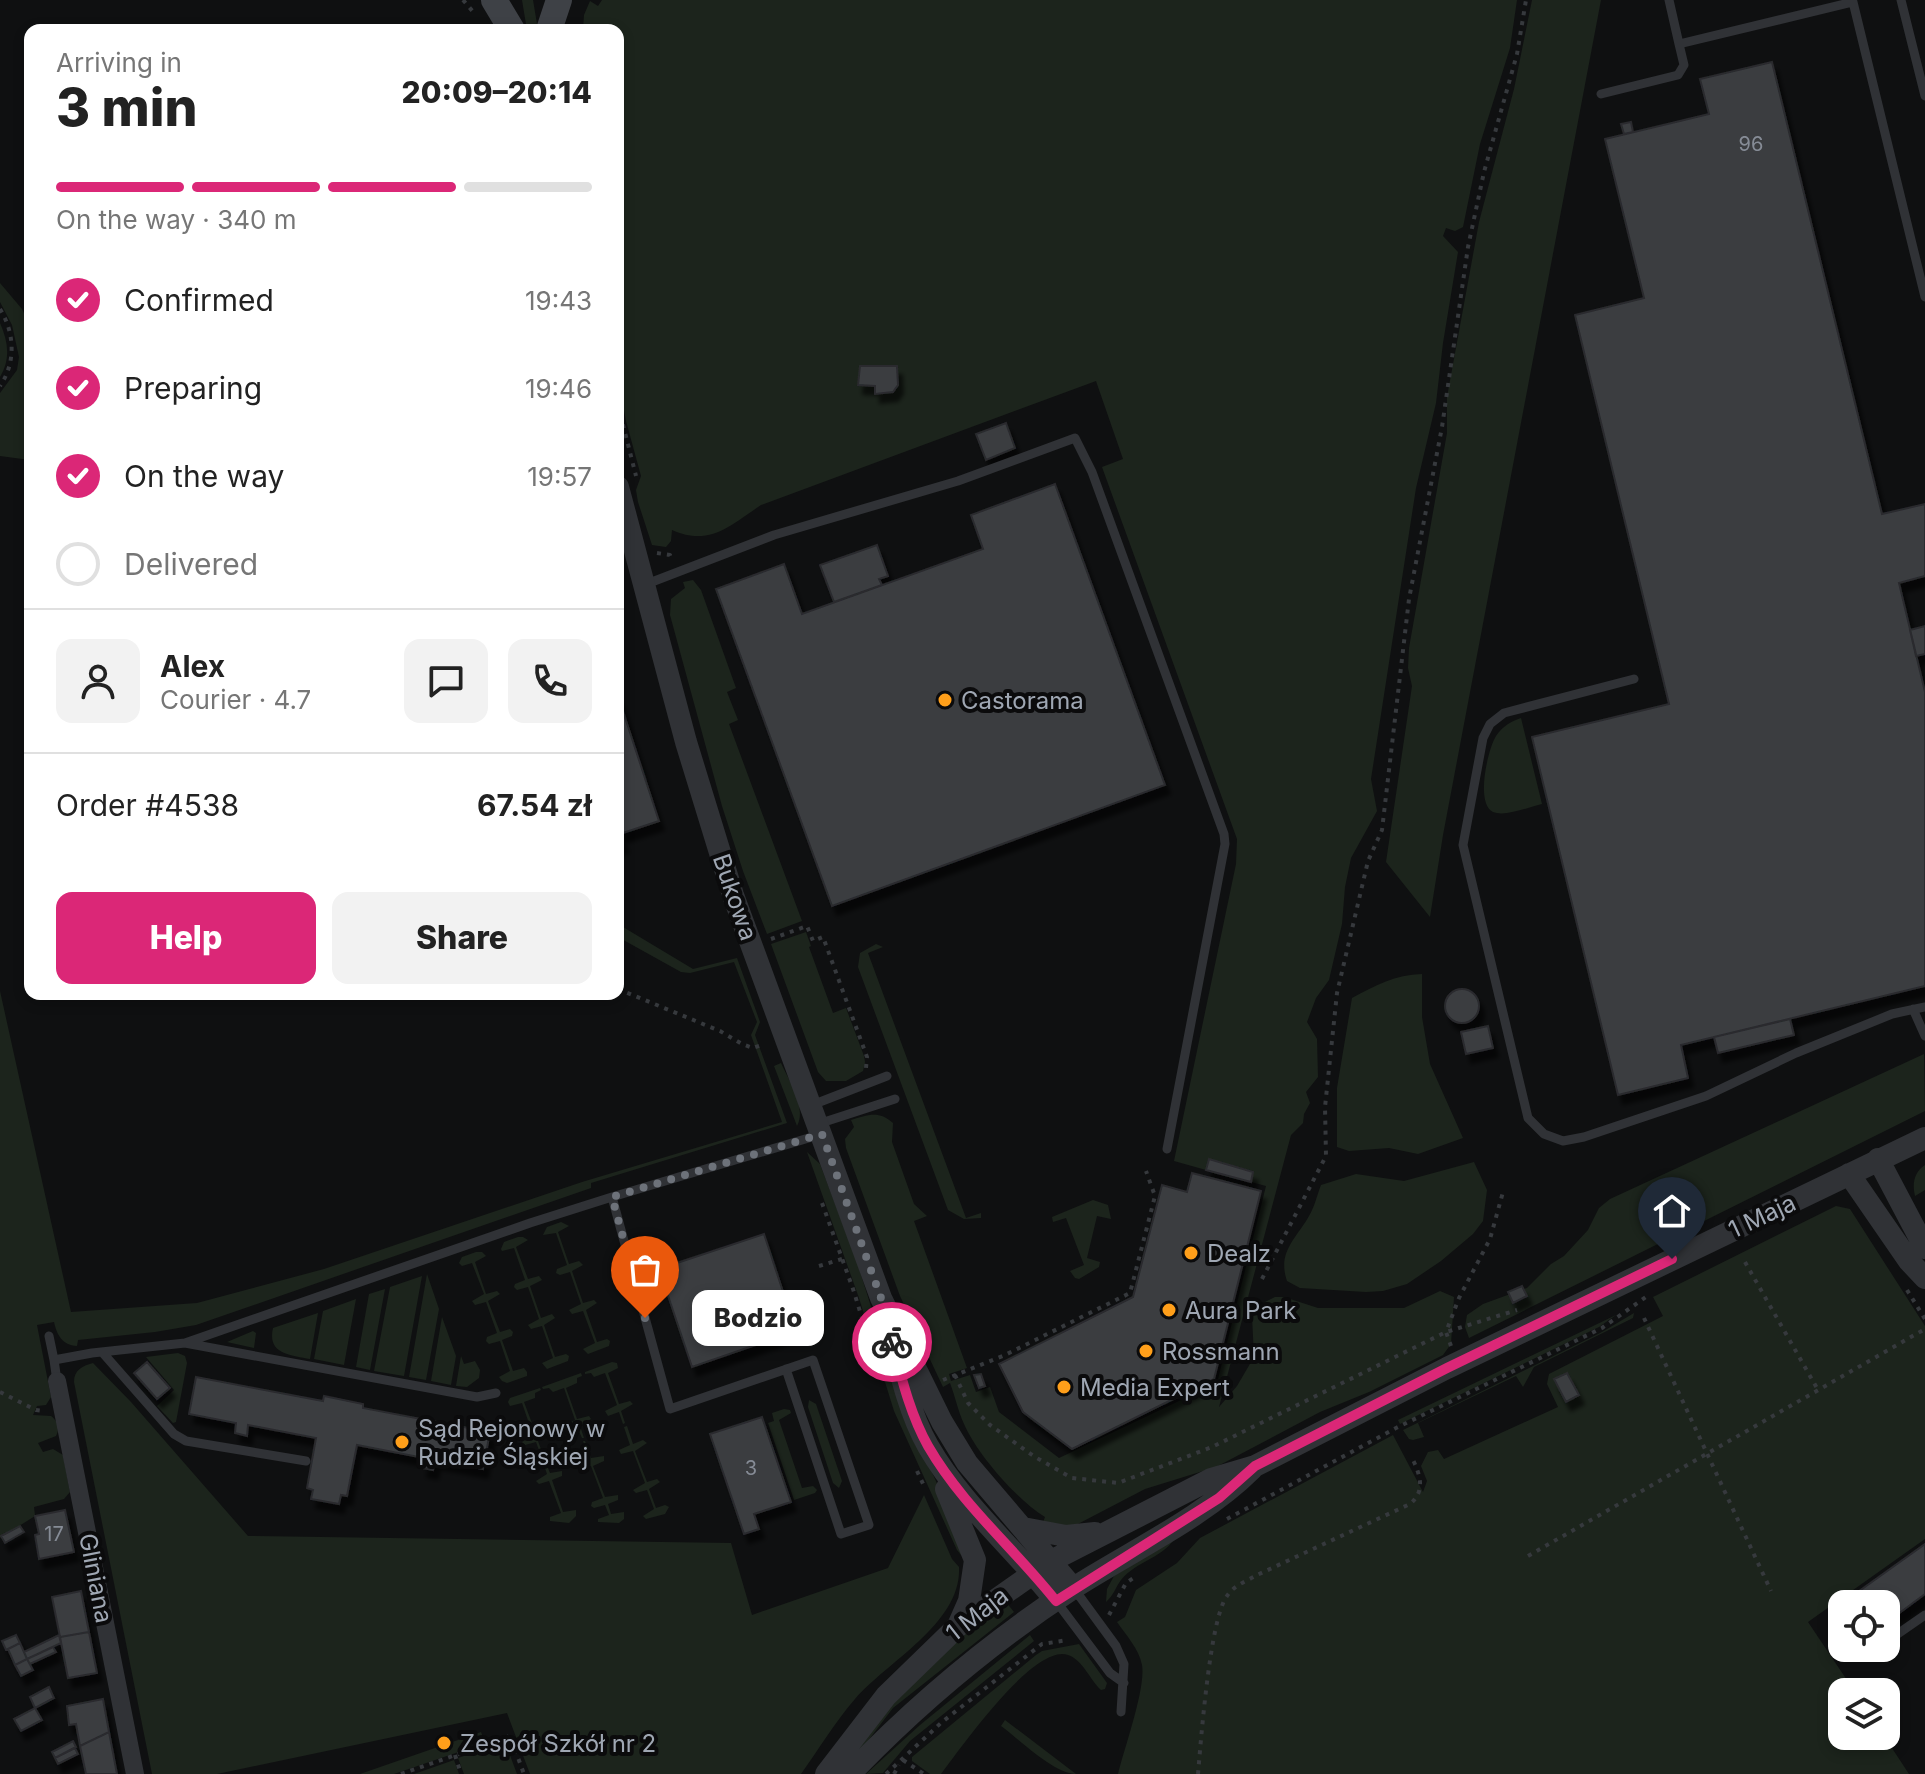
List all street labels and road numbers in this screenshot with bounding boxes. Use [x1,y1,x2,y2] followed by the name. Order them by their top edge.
[707,850,763,944] street label: Bukowa
[1724,1188,1800,1244] street label: 1 Maja
[73,1531,119,1625] street label: Gliniana
[940,1581,1014,1647] street label: 1 Maja

